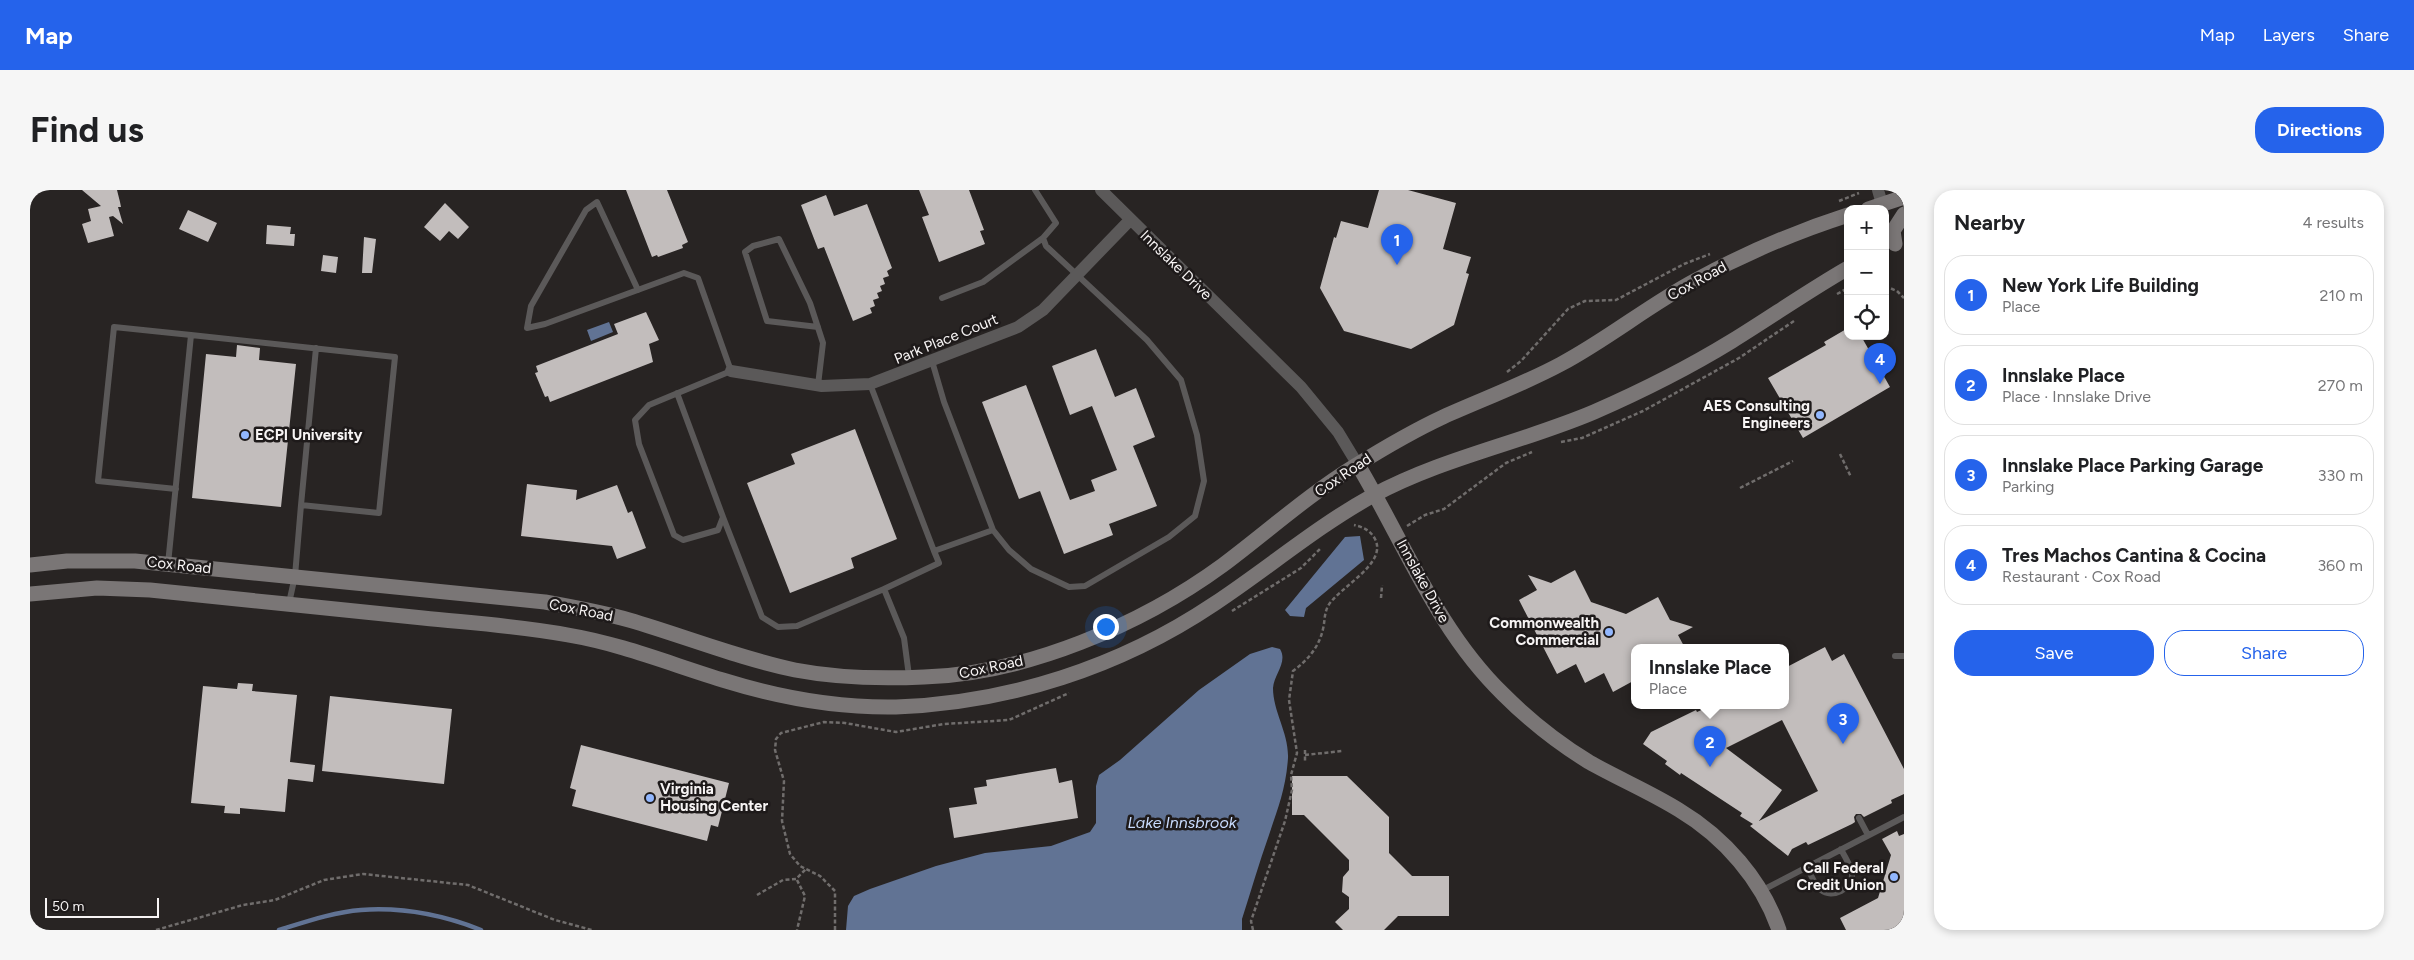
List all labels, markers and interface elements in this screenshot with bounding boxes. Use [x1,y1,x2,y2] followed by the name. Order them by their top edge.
[25,21,73,50] text: Map
[2200,24,2235,46] text: Map
[2263,24,2315,46] text: Layers
[2343,24,2389,46] text: Share
[2255,107,2384,153] button: Directions
[30,109,144,151] text: Find us
[1844,205,1889,340] map controls
[1844,205,1889,250] button: +
[1954,210,2025,235] text: Nearby
[2303,213,2364,232] text: 4 results
[1381,224,1413,265] pin: 1
[1136,226,1216,304] street label: Innslake Drive
[1844,250,1889,295] button: −
[1664,257,1730,305] street label: Cox Road
[2002,274,2199,297] text: New York Life Building
[1968,286,1974,305] text: 1
[2320,286,2363,305] text: 210 m
[1844,295,1889,340] button: locate
[2002,297,2040,316] text: Place
[891,310,1001,368] street label: Park Place Court
[1864,343,1896,384] pin: 4
[2002,364,2125,387] text: Innslake Place
[1966,376,1976,395] text: 2
[2318,376,2363,395] text: 270 m
[2002,387,2151,406] text: Place · Innslake Drive
[1703,397,1810,432] place label: AES Consulting Engineers
[1814,409,1826,421] marker: AES Consulting Engineers
[255,426,363,444] place label: ECPI University
[239,429,251,441] marker: ECPI University
[1311,449,1375,501] street label: Cox Road
[2002,454,2263,477] text: Innslake Place Parking Garage
[1967,466,1975,485] text: 3
[2318,466,2363,485] text: 330 m
[2002,477,2054,496] text: Parking
[1393,536,1453,626] street label: Innslake Drive
[2002,544,2266,567] text: Tres Machos Cantina & Cocina
[146,553,212,577] street label: Cox Road
[1966,556,1976,575] text: 4
[2317,556,2363,575] text: 360 m
[2002,567,2161,586] text: Restaurant · Cox Road
[547,595,615,625] street label: Cox Road
[1093,614,1119,640] your location
[1489,614,1599,649] place label: Commonwealth Commercial
[1603,626,1615,638] marker: Commonwealth Commercial
[1954,630,2154,676] button: Save
[2164,630,2364,676] button: Share
[1631,644,1789,709] popup
[957,651,1025,683] street label: Cox Road
[1649,656,1771,679] text: Innslake Place
[1649,679,1687,698] text: Place
[1827,703,1859,744] pin: 3
[1694,726,1726,767] pin: 2
[660,780,768,815] place label: Virginia Housing Center
[644,792,656,804] marker: Virginia Housing Center
[1128,813,1238,832] water label: Lake Innsbrook
[1796,859,1884,894] place label: Call Federal Credit Union
[1888,871,1900,883] marker: Call Federal Credit Union
[45,895,159,918] scale bar
[52,898,84,915] text: 50 m

